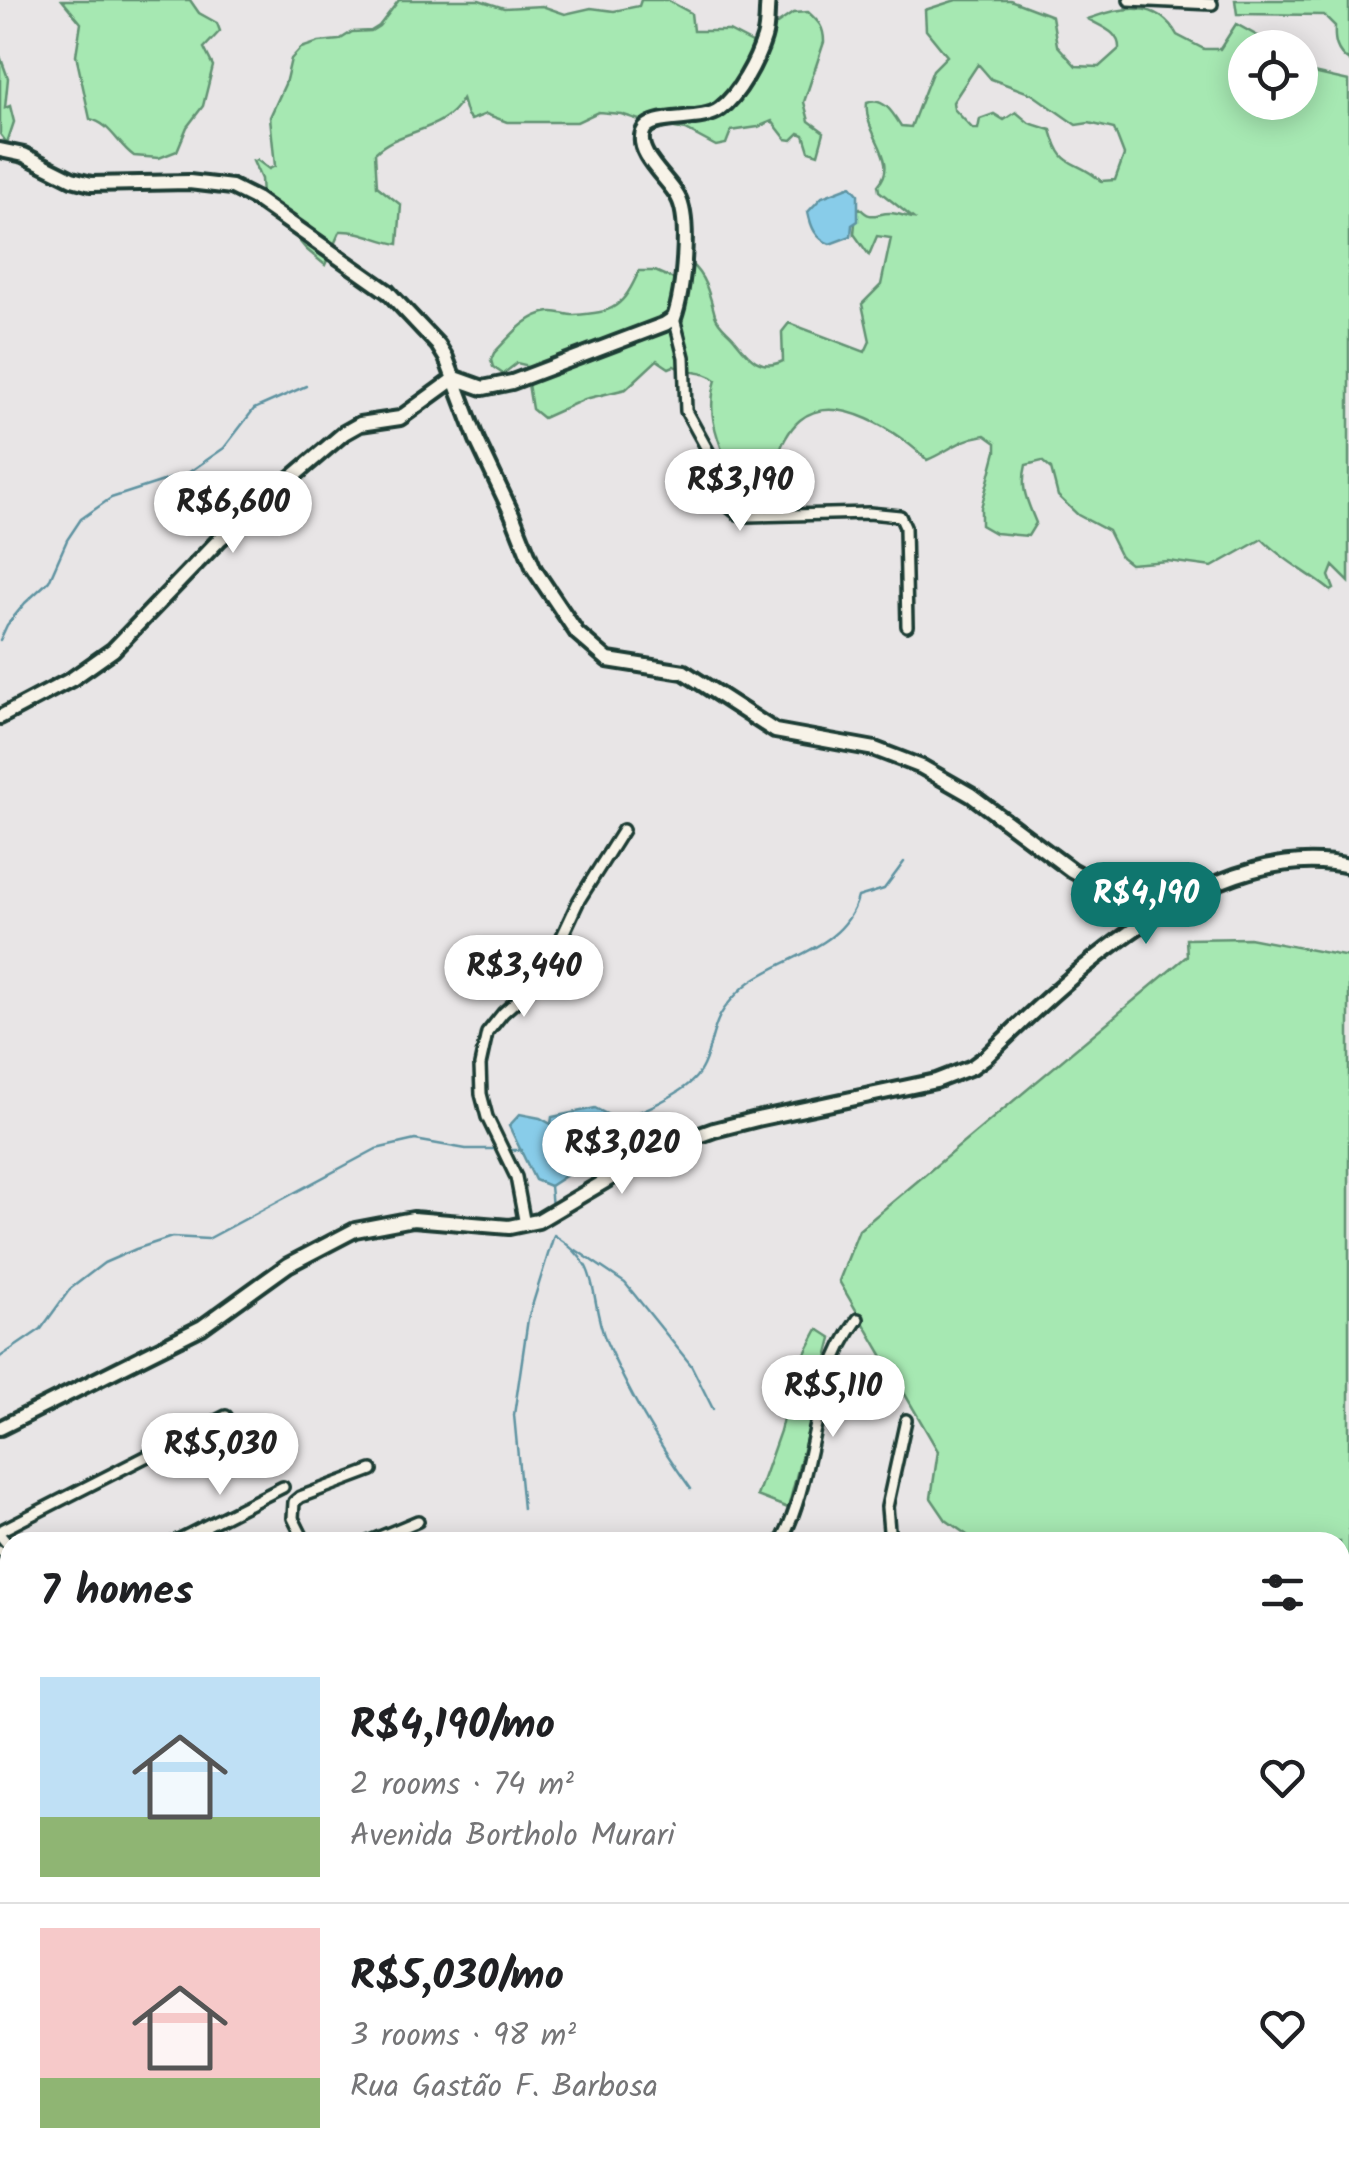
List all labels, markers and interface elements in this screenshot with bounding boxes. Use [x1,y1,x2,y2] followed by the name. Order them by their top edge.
[1228,30,1318,120] map controls
[1228,30,1318,120] button: locate
[648,449,832,534] pin: R$3,190
[687,456,793,507] text: R$3,190
[141,471,325,556] pin: R$6,600
[176,478,290,529] text: R$6,600
[1054,862,1238,947] pin: R$4,190
[1093,869,1199,920] text: R$4,190
[432,935,616,1020] pin: R$3,440
[466,942,582,993] text: R$3,440
[530,1112,714,1197] pin: R$3,020
[564,1119,680,1170] text: R$3,020
[741,1355,925,1440] pin: R$5,110
[784,1362,882,1413] text: R$5,110
[128,1413,312,1498] pin: R$5,030
[163,1420,277,1471] text: R$5,030
[40,1559,193,1626] text: 7 homes
[1255,1565,1310,1620] icon: filters
[350,1693,555,1760] text: R$4,190/mo
[120,1717,240,1837] icon: home
[1255,1750,1310,1805] icon: heart
[350,1760,574,1811] text: 2 rooms · 74 m²
[350,1811,675,1862] text: Avenida Bortholo Murari
[350,1944,564,2011] text: R$5,030/mo
[120,1968,240,2088] icon: home
[1255,2001,1310,2056] icon: heart
[350,2011,576,2062] text: 3 rooms · 98 m²
[350,2062,658,2113] text: Rua Gastão F. Barbosa

